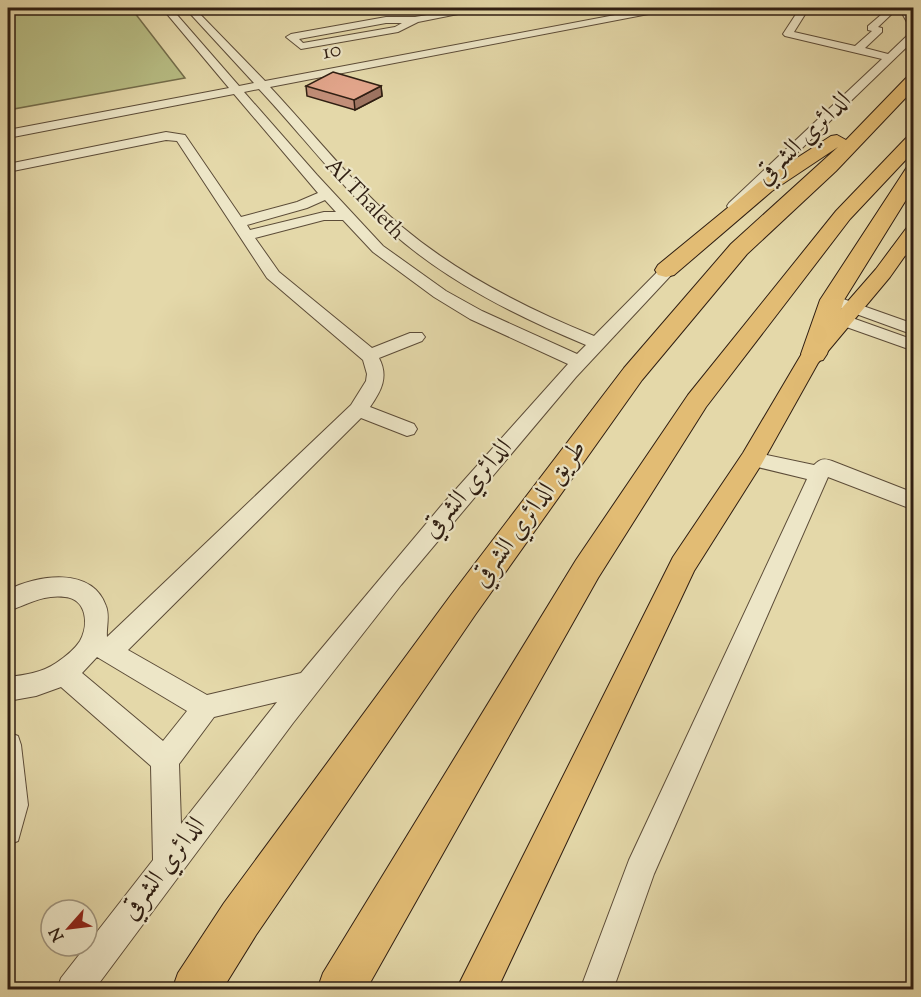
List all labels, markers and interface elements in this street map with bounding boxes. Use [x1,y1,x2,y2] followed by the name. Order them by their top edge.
[320,34,344,70] street label: 10
[748,84,861,195] street label: الدائري الشرقي
[316,152,412,248] street label: Al Thaleth
[414,431,523,548] street label: الدائري الشرقي
[464,433,597,596] street label: طريق الدائري الشرقي
[113,809,216,929] street label: الدائري الشرقي
[39,898,99,958] north arrow
[45,923,71,945] text: N

